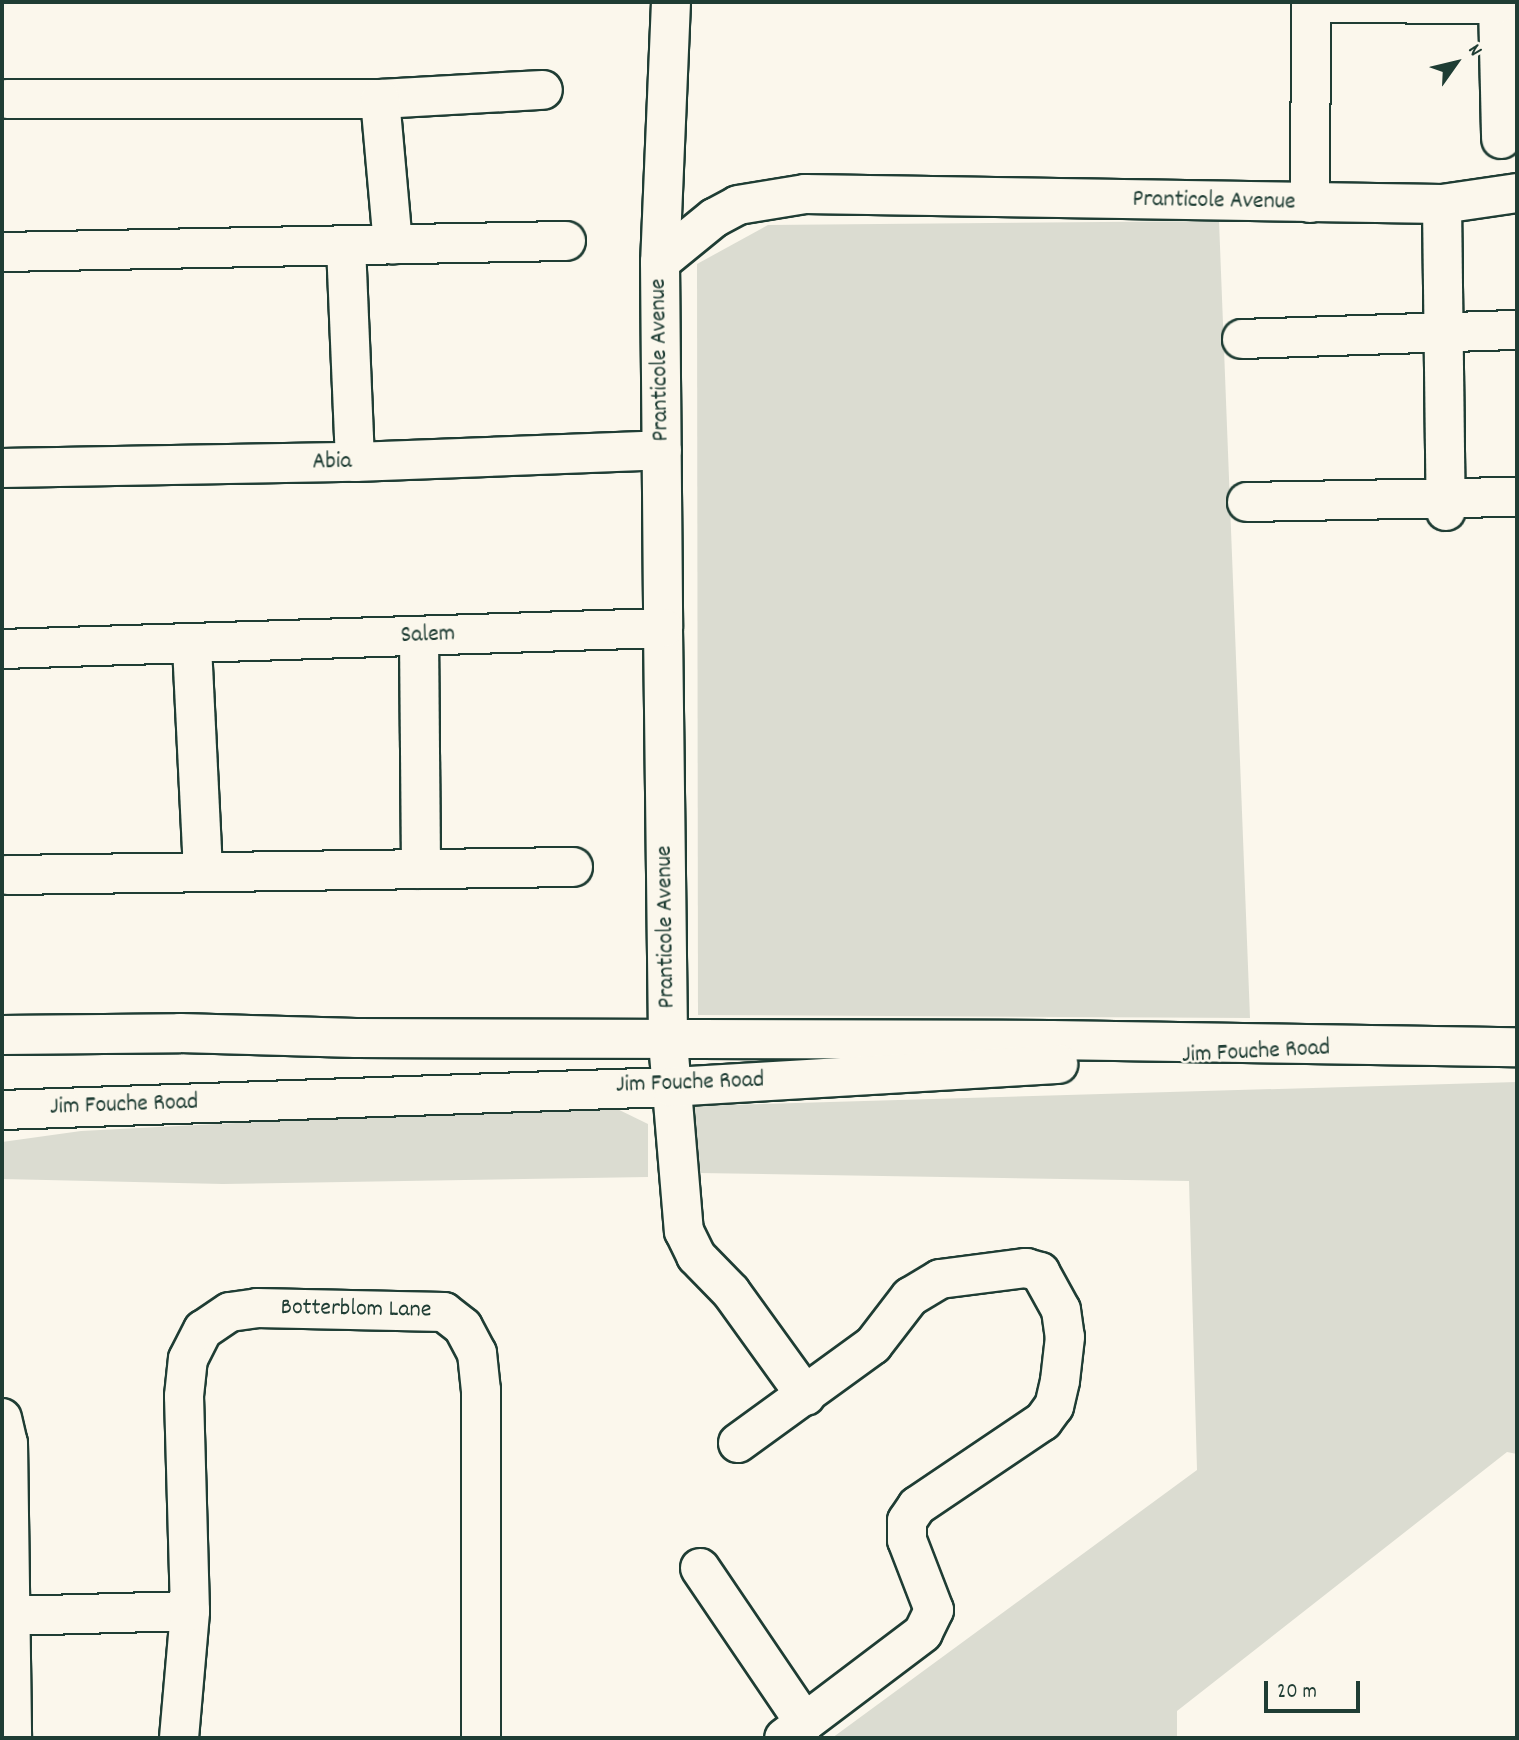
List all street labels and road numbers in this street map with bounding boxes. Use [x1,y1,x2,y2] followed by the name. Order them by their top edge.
[1132,186,1296,218] street label: Pranticole Avenue
[645,278,677,442] street label: Pranticole Avenue
[312,448,352,478] street label: Abia
[400,621,456,651] street label: Salem
[651,845,683,1009] street label: Pranticole Avenue
[1181,1035,1331,1071] street label: Jim Fouche Road
[615,1067,765,1101] street label: Jim Fouche Road
[49,1089,199,1123] street label: Jim Fouche Road
[280,1294,432,1326] street label: Botterblom Lane

